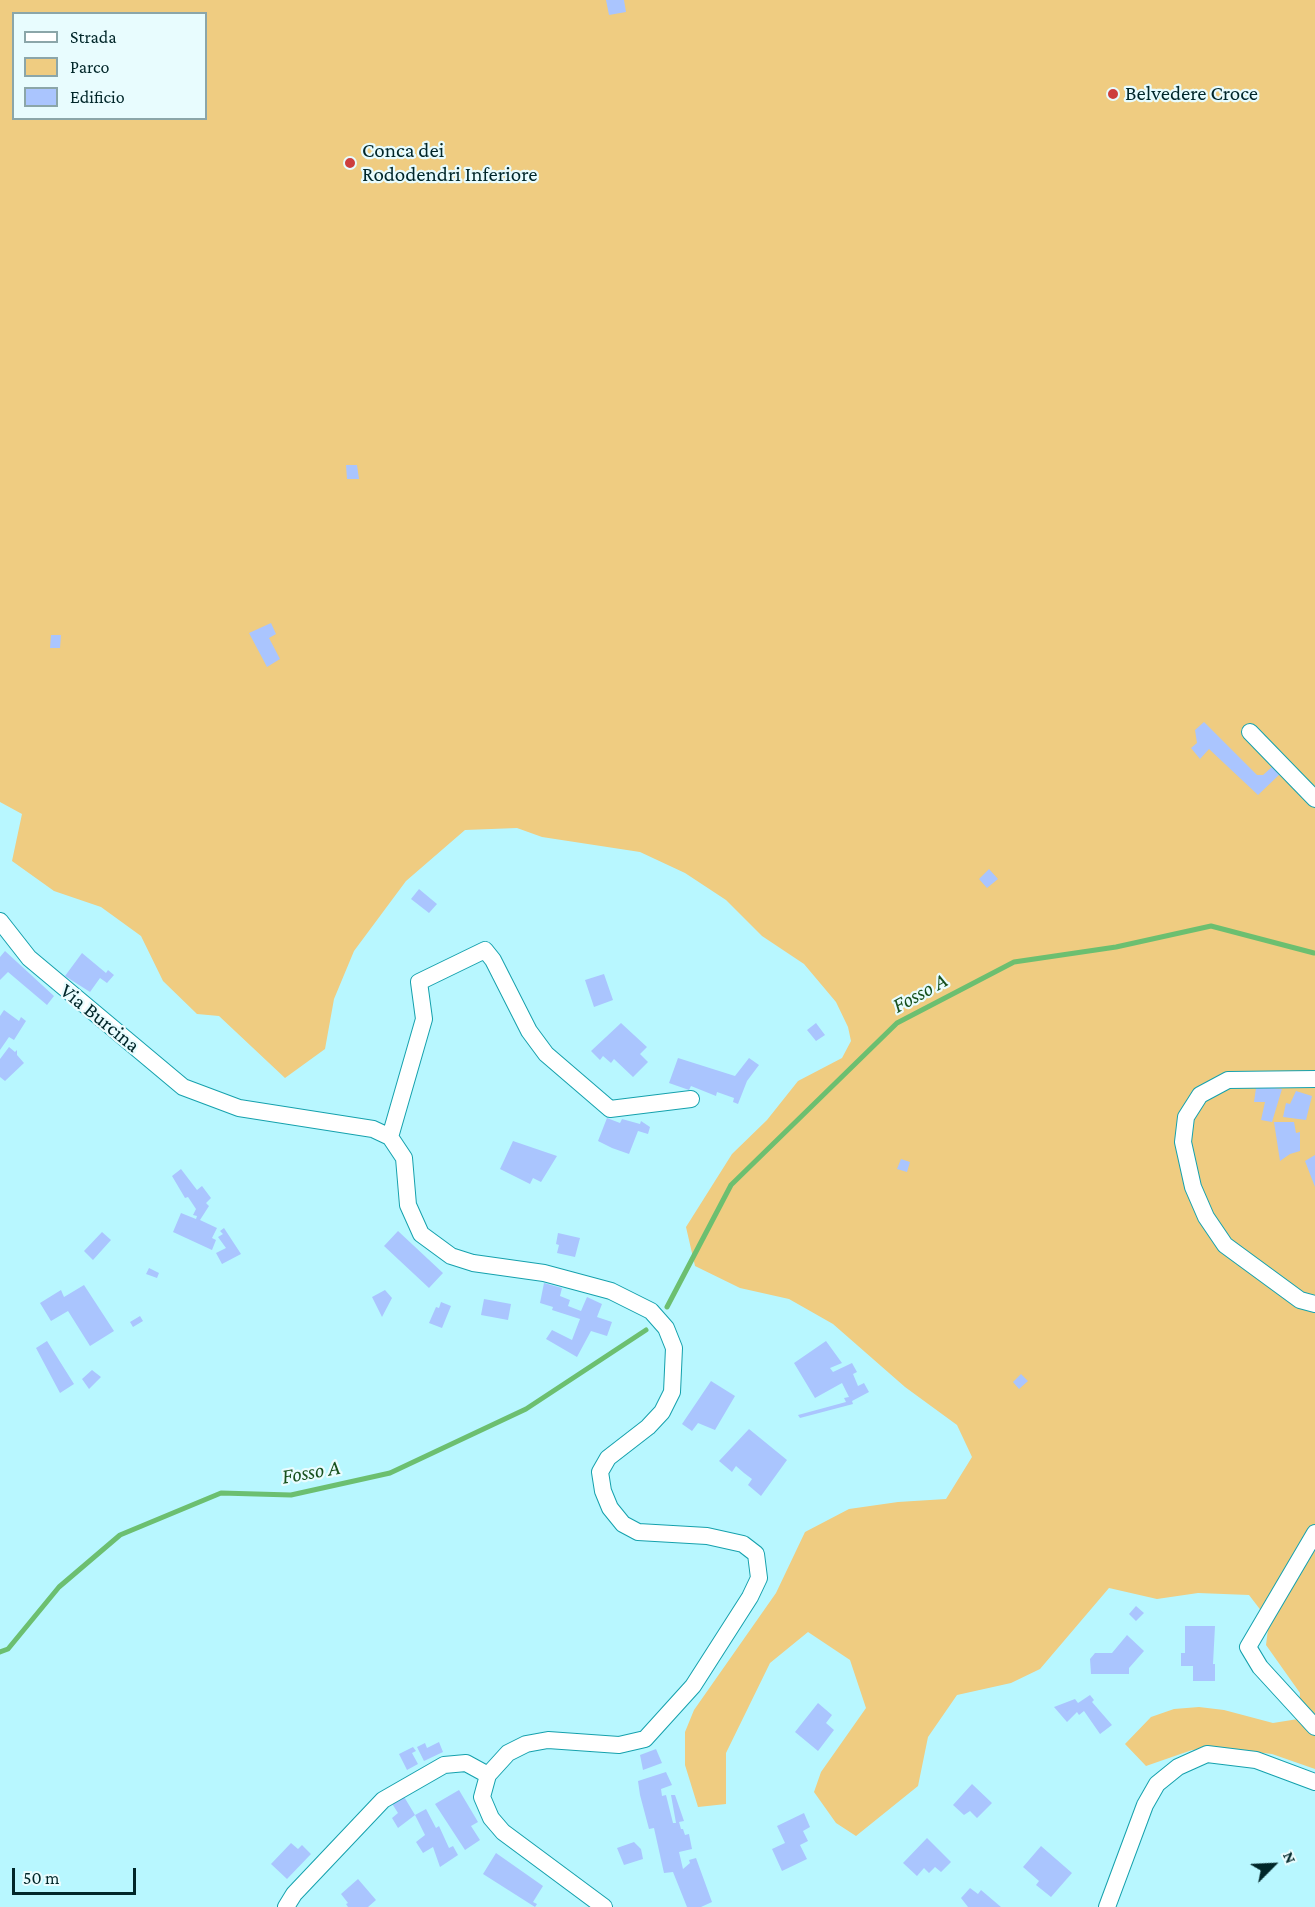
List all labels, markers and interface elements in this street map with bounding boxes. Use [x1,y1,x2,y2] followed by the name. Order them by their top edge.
[12,12,207,120] legend
[70,27,117,47] text: Strada
[70,57,109,77] text: Parco
[1125,81,1258,107] place label: Belvedere Croce
[70,87,125,107] text: Edificio
[1106,87,1120,101] marker: Belvedere Croce
[362,138,537,188] place label: Conca dei Rododendri Inferiore
[343,156,357,170] marker: Conca dei Rododendri Inferiore
[888,967,952,1019] water label: Fosso A
[55,978,145,1058] street label: Via Burcina
[279,1454,343,1490] water label: Fosso A
[1243,1835,1303,1895] north arrow
[1280,1849,1300,1866] text: N
[15,1856,140,1894] scale bar
[23,1868,60,1888] text: 50 m

